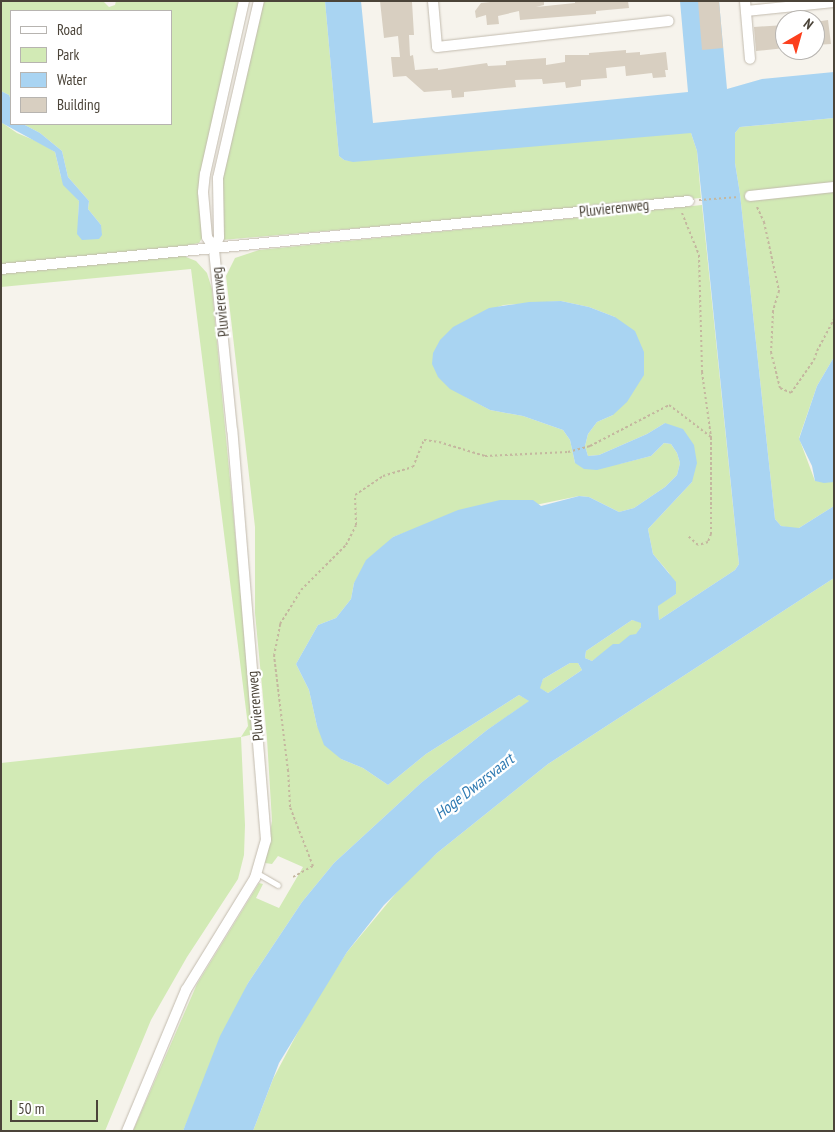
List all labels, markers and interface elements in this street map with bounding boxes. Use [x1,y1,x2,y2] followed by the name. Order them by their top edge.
[10,10,172,125] legend
[775,10,825,60] north arrow
[800,15,817,33] text: N
[57,20,83,39] text: Road
[57,45,79,64] text: Park
[57,70,87,89] text: Water
[57,95,100,114] text: Building
[578,195,650,221] street label: Pluvierenweg
[207,266,233,338] street label: Pluvierenweg
[243,670,267,742] street label: Pluvierenweg
[431,749,517,823] water label: Hoge Dwarsvaart
[12,1090,100,1122] scale bar
[18,1099,44,1118] text: 50 m

